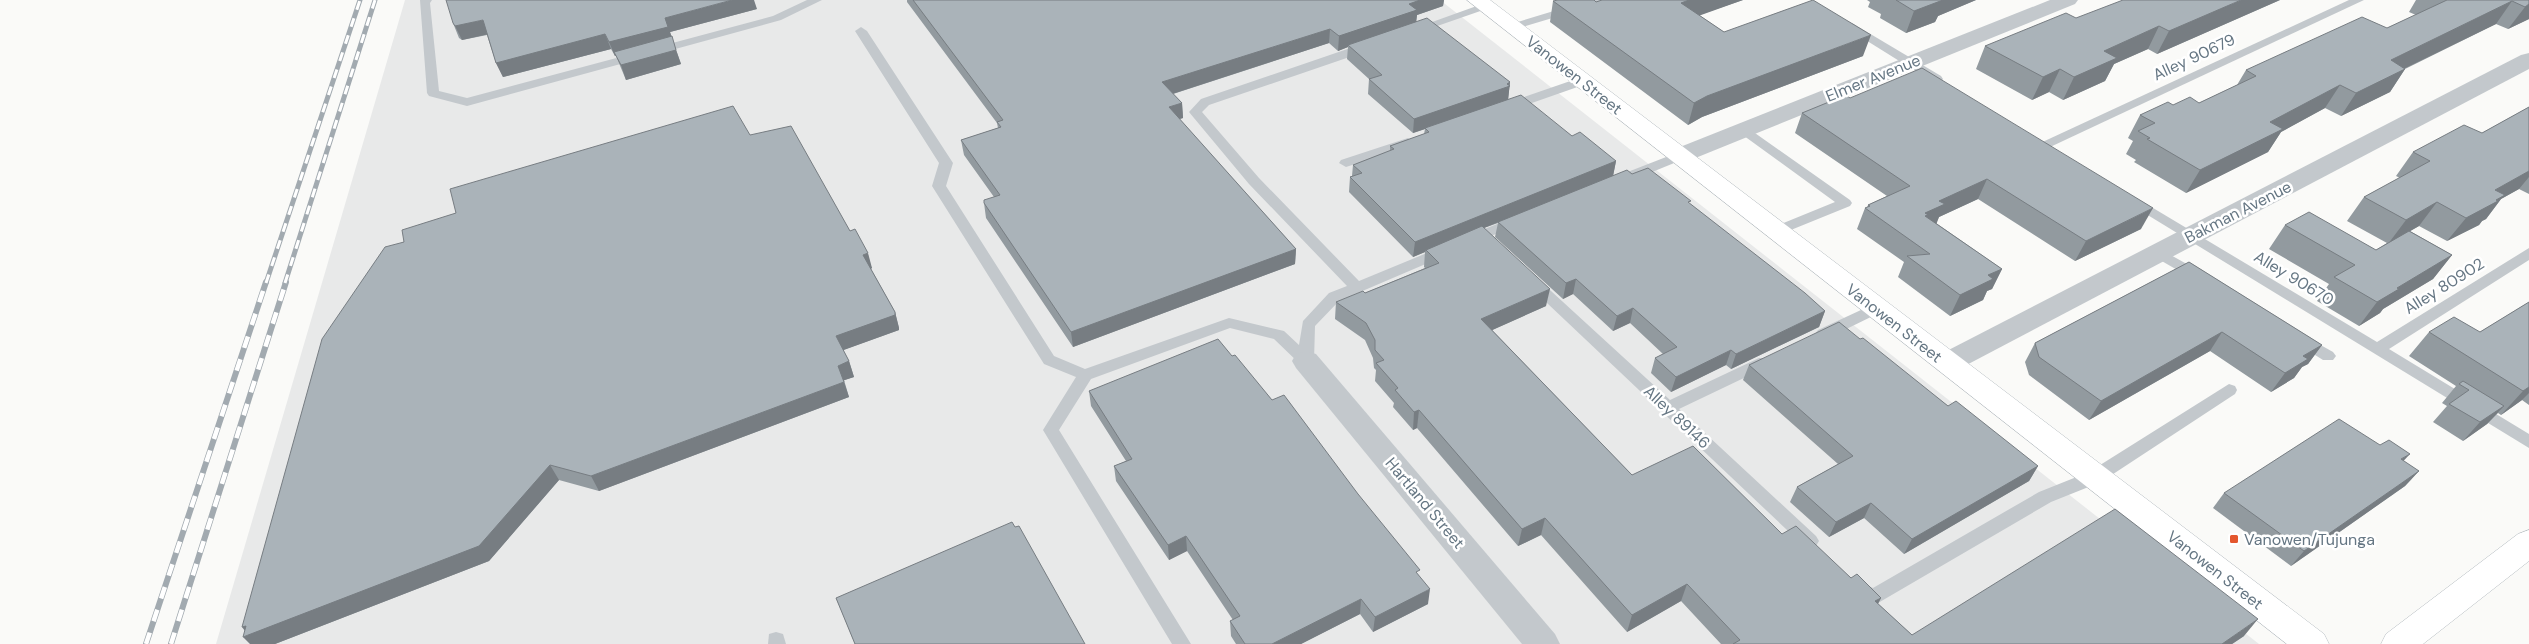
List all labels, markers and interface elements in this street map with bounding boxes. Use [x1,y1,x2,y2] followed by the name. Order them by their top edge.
[2149,29,2239,85] street label: Alley 90679
[1522,31,1626,119] street label: Vanowen Street
[1822,49,1924,107] street label: Elmer Avenue
[2181,176,2295,248] street label: Bakman Avenue
[2250,246,2338,310] street label: Alley 90670
[2400,253,2488,319] street label: Alley 80902
[1842,279,1946,367] street label: Vanowen Street
[1639,381,1715,453] street label: Alley 89146
[1381,453,1469,553] street label: Hartland Street
[2163,526,2267,614] street label: Vanowen Street
[2244,529,2375,550] place label: Vanowen/Tujunga
[2228,533,2240,545] marker: Vanowen/Tujunga

